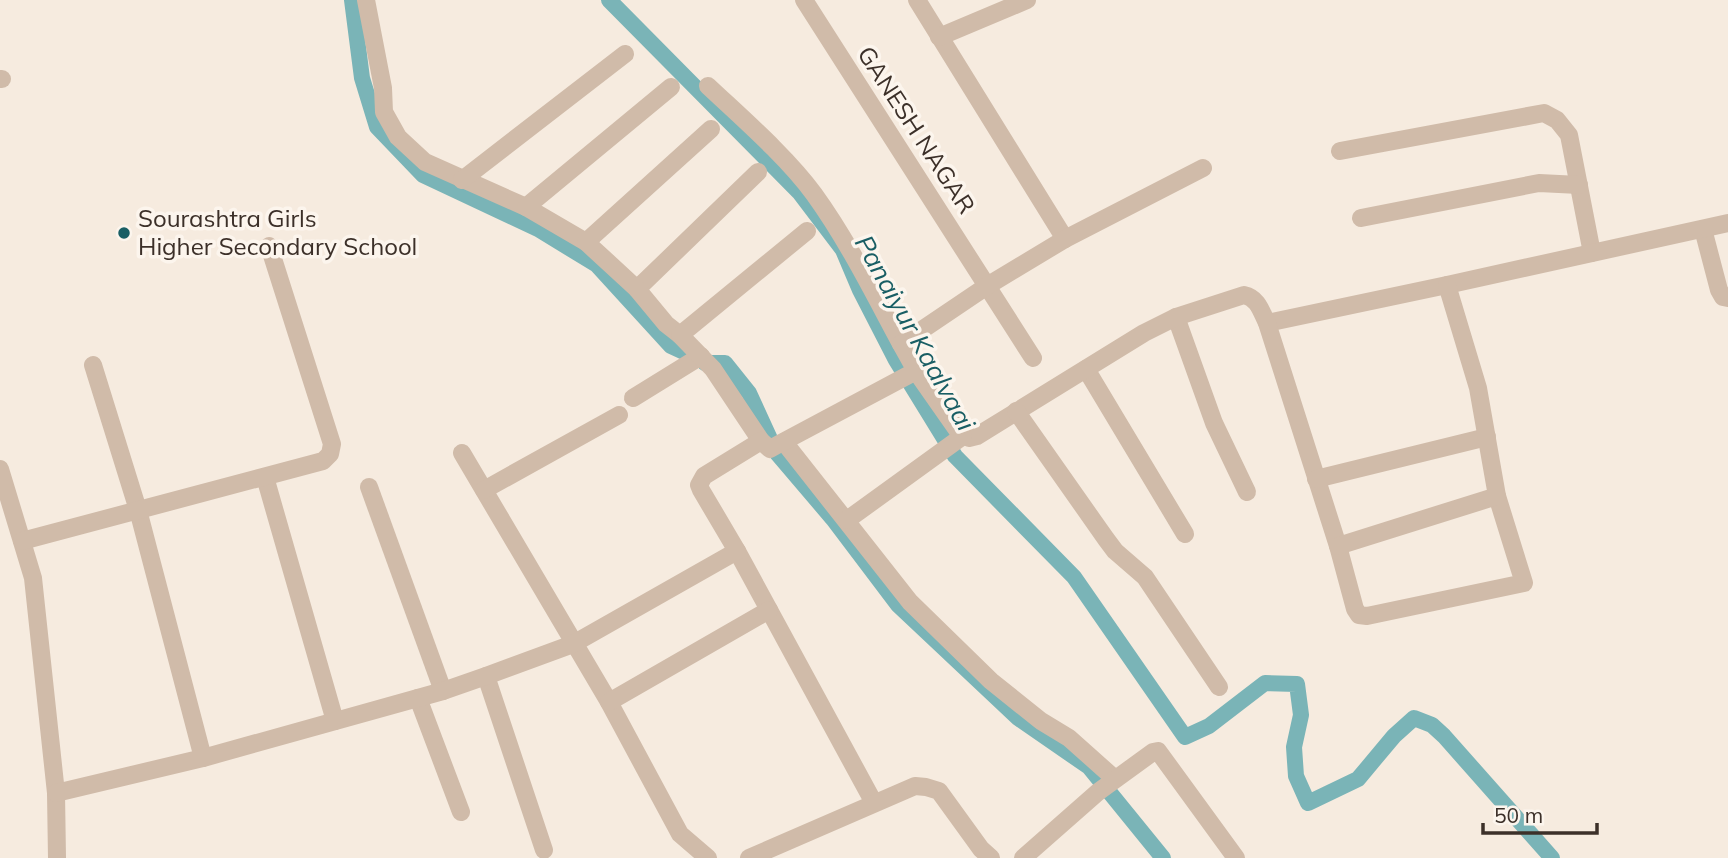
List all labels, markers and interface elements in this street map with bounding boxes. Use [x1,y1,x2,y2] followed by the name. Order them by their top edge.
[852,40,982,219] street label: GANESH NAGAR
[138,203,417,261] place label: Sourashtra Girls Higher Secondary School
[116,225,132,241] marker: Sourashtra Girls Higher Secondary School
[848,229,983,437] water label: Panaiyur Kaalvaai
[1483,792,1597,836] scale bar
[1494,802,1543,828] text: 50 m

